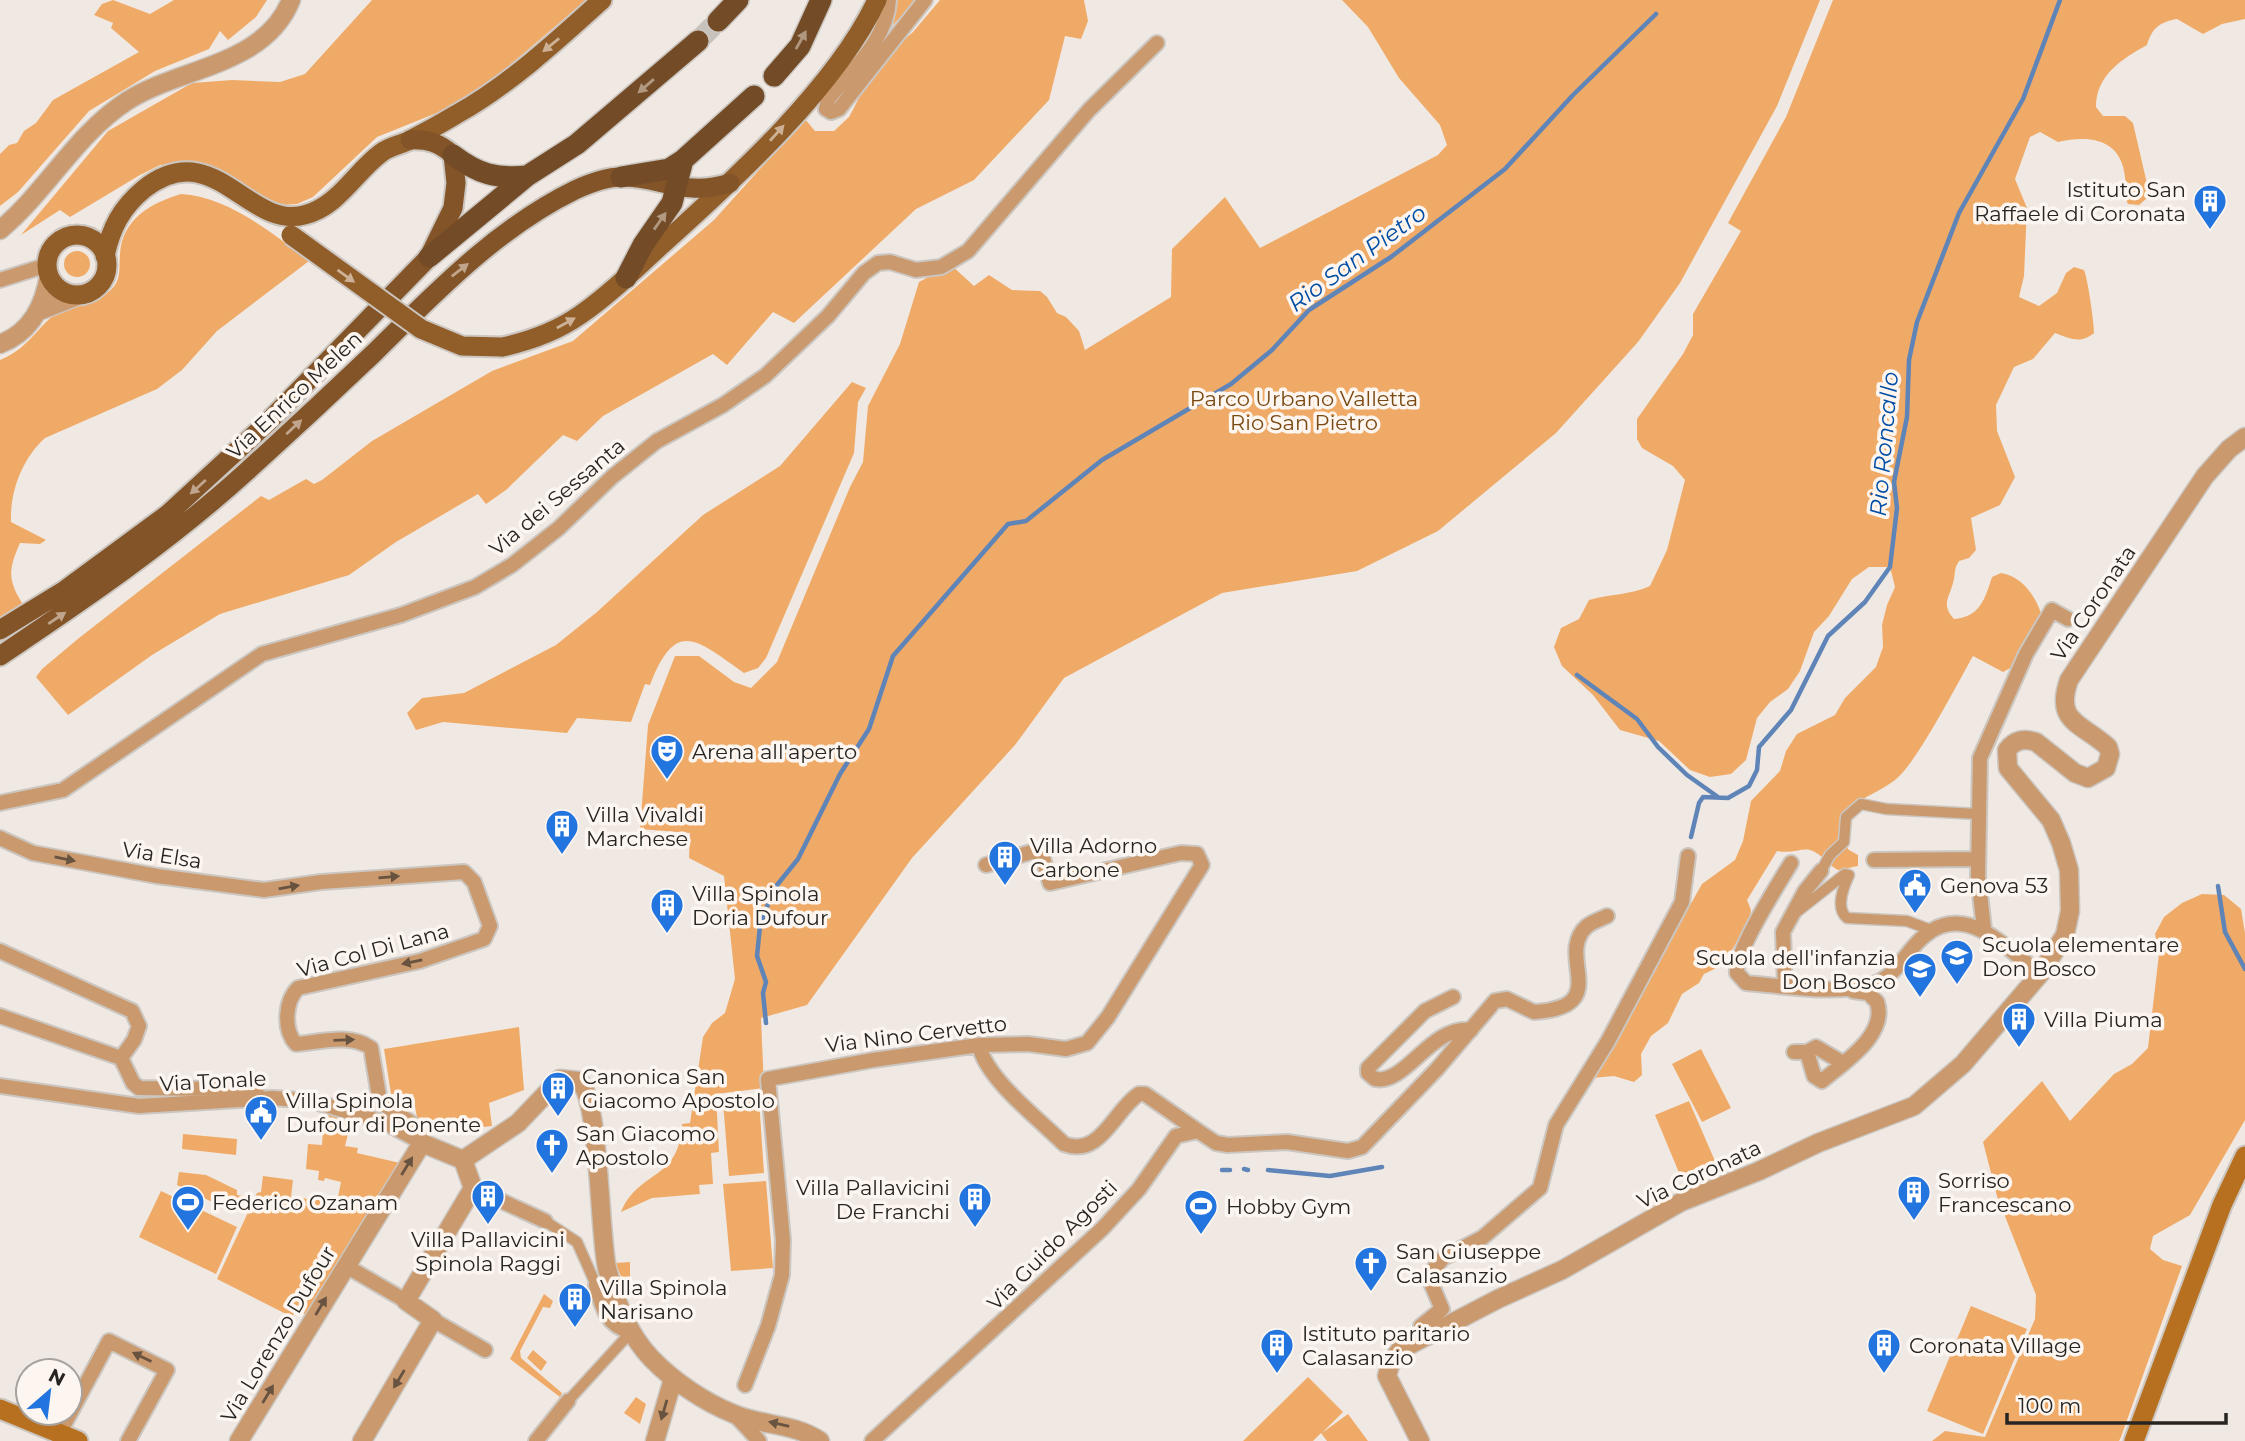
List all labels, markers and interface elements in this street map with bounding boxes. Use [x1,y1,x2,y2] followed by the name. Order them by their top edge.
[795,31,807,50] one-way arrow
[542,37,560,52] one-way arrow
[637,78,655,94] one-way arrow
[768,125,784,142] one-way arrow
[1974,177,2186,226] place label: Istituto San Raffaele di Coronata
[2191,182,2229,231] building icon: Istituto San Raffaele di Coronata
[1282,199,1432,317] water label: Rio San Pietro
[653,212,667,230] one-way arrow
[450,263,468,278] one-way arrow
[337,269,355,283] one-way arrow
[556,317,576,329] one-way arrow
[221,326,367,464] street label: Via Enrico Melen
[1864,371,1904,517] water label: Rio Roncallo
[1190,386,1418,435] park label: Parco Urbano Valletta Rio San Pietro
[285,419,302,435] one-way arrow
[484,433,630,561] street label: Via dei Sessanta
[190,479,207,495] one-way arrow
[2045,541,2141,665] street label: Via Coronata
[48,611,66,625] one-way arrow
[648,732,686,781] theatre icon: Arena all'aperto
[692,739,857,764] place label: Arena all'aperto
[586,802,704,851] place label: Villa Vivaldi Marchese
[543,807,581,856] building icon: Villa Vivaldi Marchese
[1030,833,1157,882] place label: Villa Adorno Carbone
[120,836,204,874] street label: Via Elsa
[986,838,1024,887] building icon: Villa Adorno Carbone
[54,854,76,865] one-way arrow
[1896,866,1934,915] public building icon: Genova 53
[378,871,400,882] one-way arrow
[1940,873,2048,898] place label: Genova 53
[278,881,300,892] one-way arrow
[692,881,828,930] place label: Villa Spinola Doria Dufour
[648,886,686,935] building icon: Villa Spinola Doria Dufour
[294,918,452,982] street label: Via Col Di Lana
[1982,932,2179,981] place label: Scuola elementare Don Bosco
[1938,937,1976,986] school or university icon: Scuola elementare Don Bosco
[1696,945,1896,994] place label: Scuola dell'infanzia Don Bosco
[1901,950,1939,999] school or university icon: Scuola dell'infanzia Don Bosco
[401,957,423,968] one-way arrow
[2000,1000,2038,1049] building icon: Villa Piuma
[2044,1007,2163,1032] place label: Villa Piuma
[824,1010,1008,1058] street label: Via Nino Cervetto
[333,1035,355,1046] one-way arrow
[582,1064,775,1113] place label: Canonica San Giacomo Apostolo
[159,1066,267,1096] street label: Via Tonale
[539,1069,577,1118] building icon: Canonica San Giacomo Apostolo
[286,1088,481,1137] place label: Villa Spinola Dufour di Ponente
[242,1093,280,1142] public building icon: Villa Spinola Dufour di Ponente
[576,1121,716,1170] place label: San Giacomo Apostolo
[533,1126,571,1175] church icon: San Giacomo Apostolo
[1633,1134,1765,1214] street label: Via Coronata
[401,1156,414,1175] one-way arrow
[1938,1168,2071,1217] place label: Sorriso Francescano
[1895,1173,1933,1222] building icon: Sorriso Francescano
[796,1175,950,1224] place label: Villa Pallavicini De Franchi
[982,1175,1122,1315] street label: Via Guido Agosti
[469,1177,507,1226] building icon: Villa Pallavicini Spinola Raggi
[956,1180,994,1229] building icon: Villa Pallavicini De Franchi
[169,1183,207,1232] sports icon: Federico Ozanam
[1182,1187,1220,1236] sports icon: Hobby Gym
[212,1190,398,1215] place label: Federico Ozanam
[1226,1194,1351,1219] place label: Hobby Gym
[411,1227,565,1276] place label: Villa Pallavicini Spinola Raggi
[1396,1239,1541,1288] place label: San Giuseppe Calasanzio
[215,1241,341,1427] street label: Via Lorenzo Dufour
[1352,1244,1390,1293] church icon: San Giuseppe Calasanzio
[600,1275,727,1324] place label: Villa Spinola Narisano
[556,1280,594,1329] building icon: Villa Spinola Narisano
[315,1297,328,1316] one-way arrow
[1302,1321,1470,1370] place label: Istituto paritario Calasanzio
[1258,1326,1296,1375] building icon: Istituto paritario Calasanzio
[1865,1326,1903,1375] building icon: Coronata Village
[1909,1333,2081,1358] place label: Coronata Village
[132,1352,152,1363] one-way arrow
[14,1357,84,1427] north arrow
[45,1364,69,1391] text: N
[392,1370,405,1389] one-way arrow
[2007,1382,2226,1426] scale bar
[262,1385,275,1404] one-way arrow
[2018,1393,2081,1418] text: 100 m
[658,1400,668,1421] one-way arrow
[767,1419,789,1430] one-way arrow

